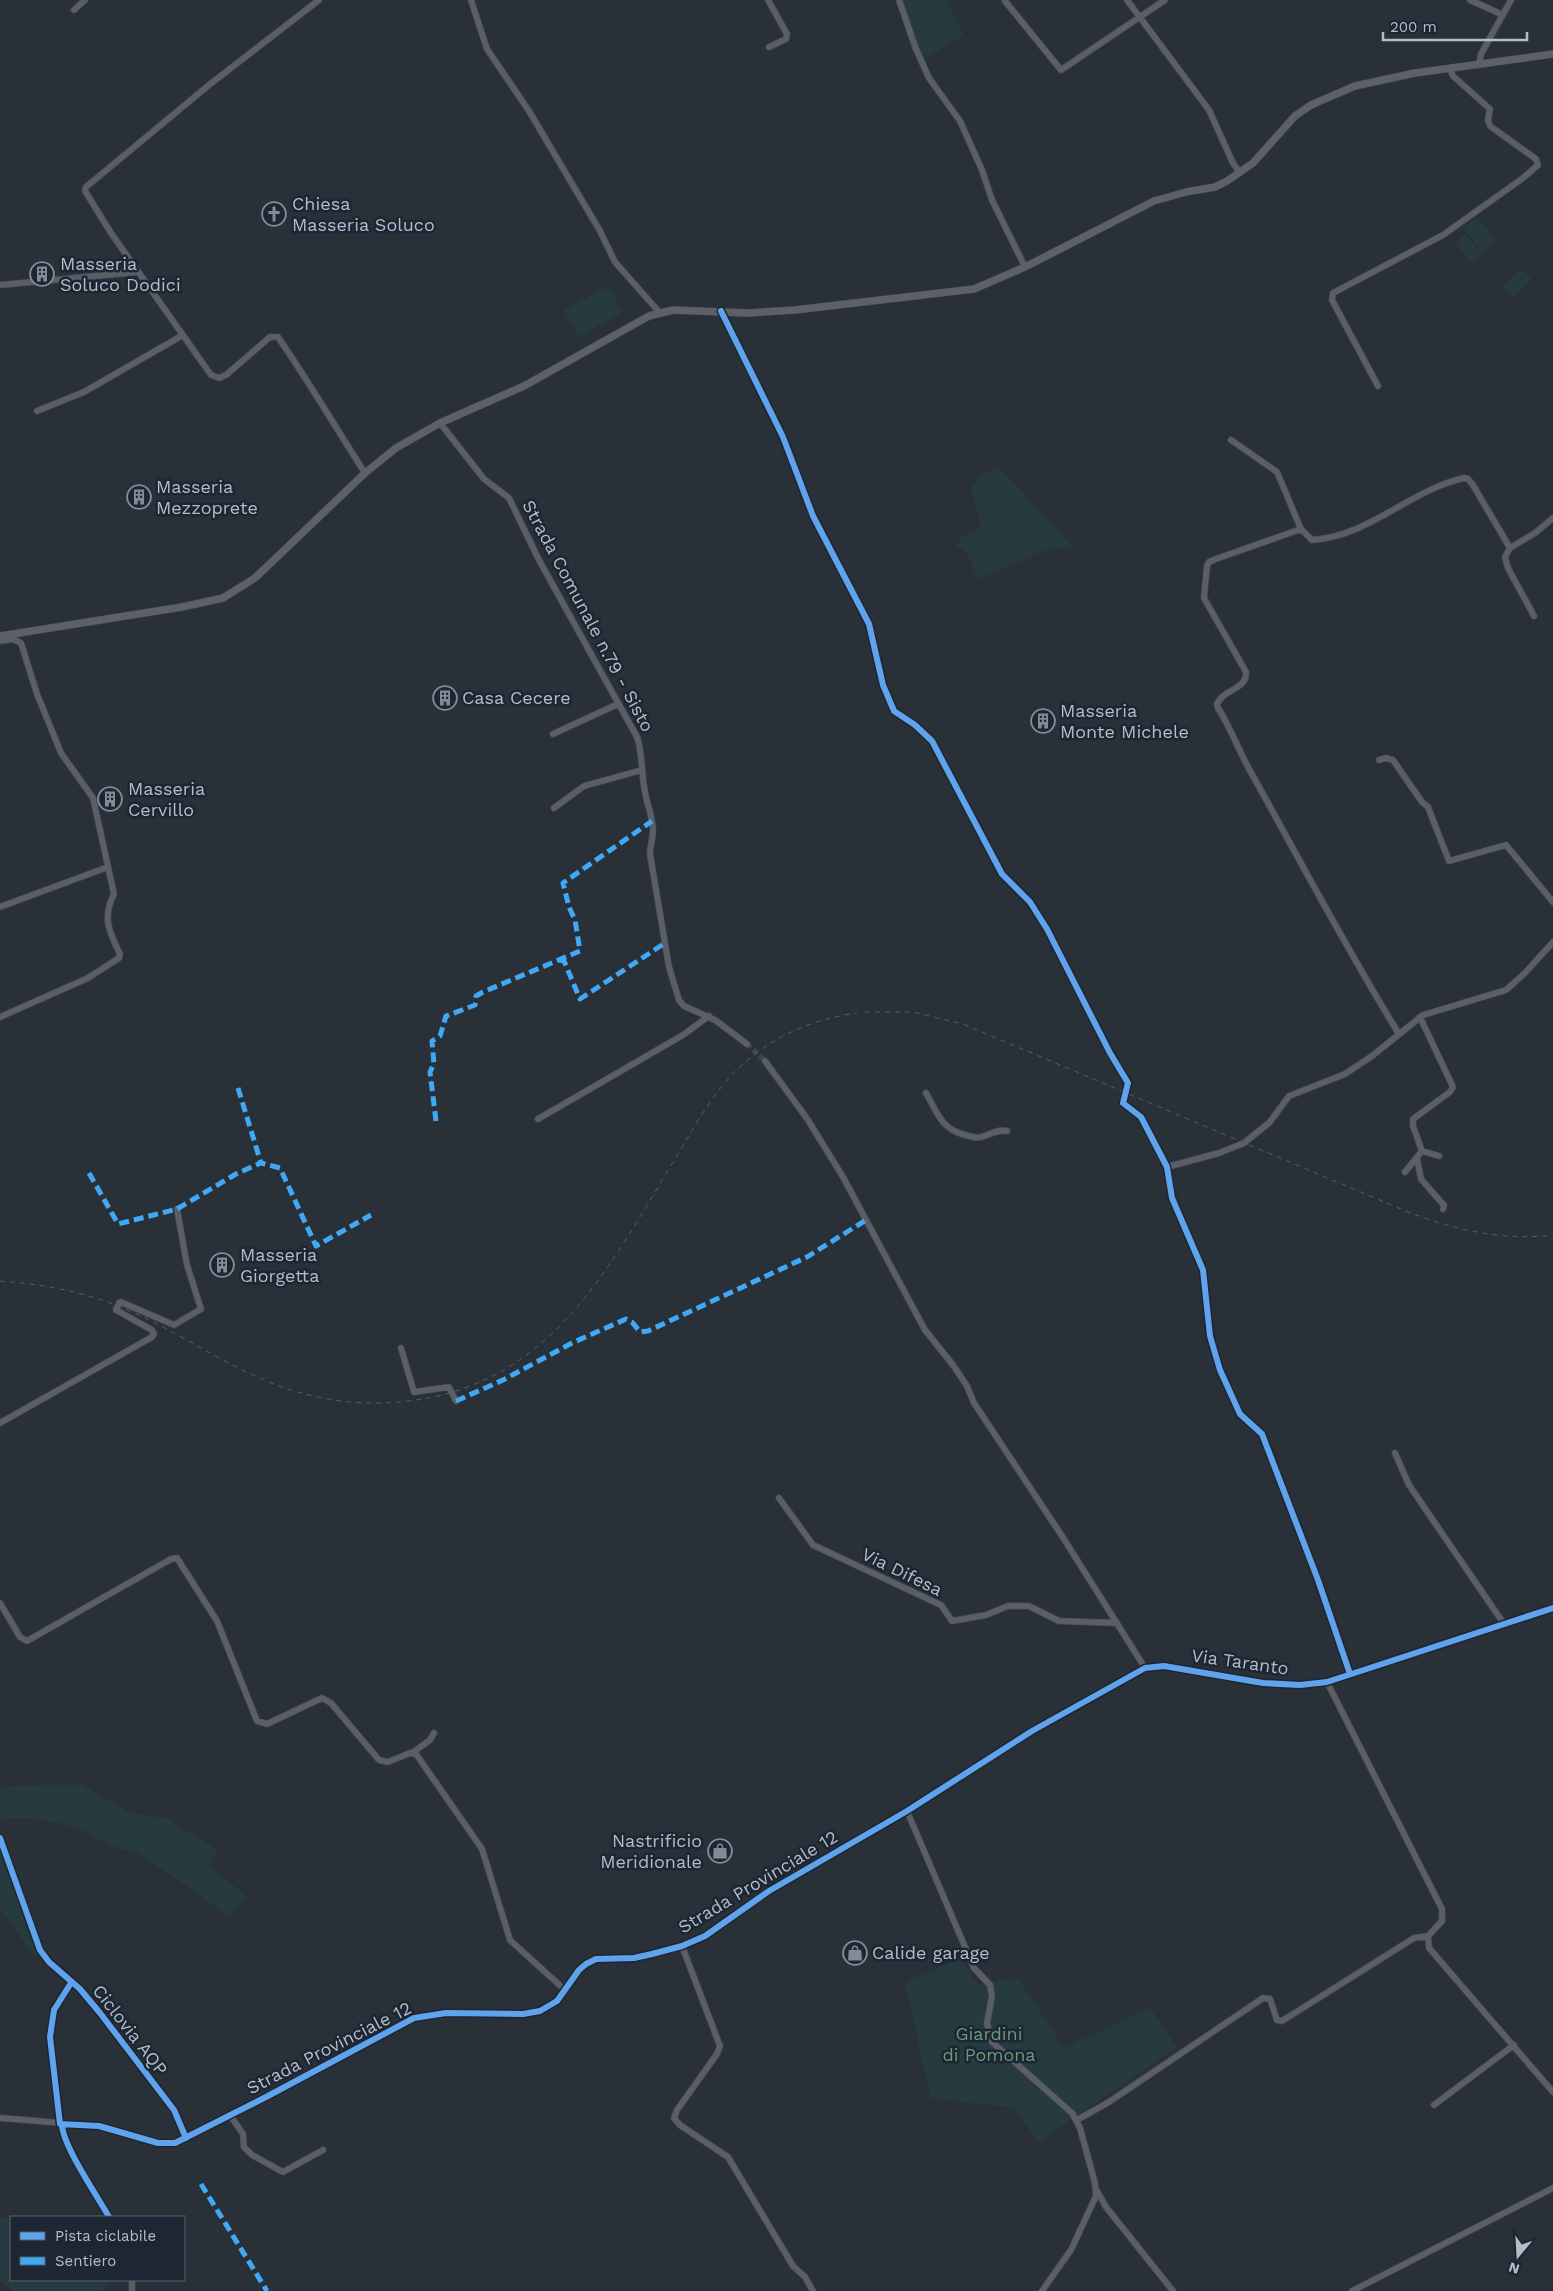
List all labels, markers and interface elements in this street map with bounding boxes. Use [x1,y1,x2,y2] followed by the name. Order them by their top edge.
[1383,10,1527,42] scale bar
[1390,18,1437,36] text: 200 m
[292,193,435,235] place label: Chiesa Masseria Soluco
[261,201,287,227] church icon: Chiesa Masseria Soluco
[60,253,181,295] place label: Masseria Soluco Dodici
[29,261,55,287] building icon: Masseria Soluco Dodici
[156,476,258,518] place label: Masseria Mezzoprete
[126,484,152,510] building icon: Masseria Mezzoprete
[518,496,659,735] street label: Strada Comunale n.79 - Sisto
[432,685,458,711] building icon: Casa Cecere
[462,687,571,708] place label: Casa Cecere
[1060,700,1189,742] place label: Masseria Monte Michele
[1030,708,1056,734] building icon: Masseria Monte Michele
[128,778,205,820] place label: Masseria Cervillo
[97,786,123,812] building icon: Masseria Cervillo
[240,1244,319,1286] place label: Masseria Giorgetta
[209,1252,235,1278] building icon: Masseria Giorgetta
[859,1543,946,1600] street label: Via Difesa
[1190,1644,1290,1679] street label: Via Taranto
[674,1826,841,1937] street label: Strada Provinciale 12
[600,1830,702,1872] place label: Nastrificio Meridionale
[707,1838,733,1864] shop icon: Nastrificio Meridionale
[842,1940,868,1966] shop icon: Calide garage
[872,1942,990,1963] place label: Calide garage
[89,1980,172,2079] street label: Ciclovia AQP
[243,1997,415,2098] street label: Strada Provinciale 12
[942,2023,1036,2065] park label: Giardini di Pomona
[10,2216,185,2281] legend
[55,2227,156,2245] text: Pista ciclabile
[1493,2231,1543,2281] north arrow
[55,2252,116,2270] text: Sentiero
[1507,2259,1521,2278] text: N

